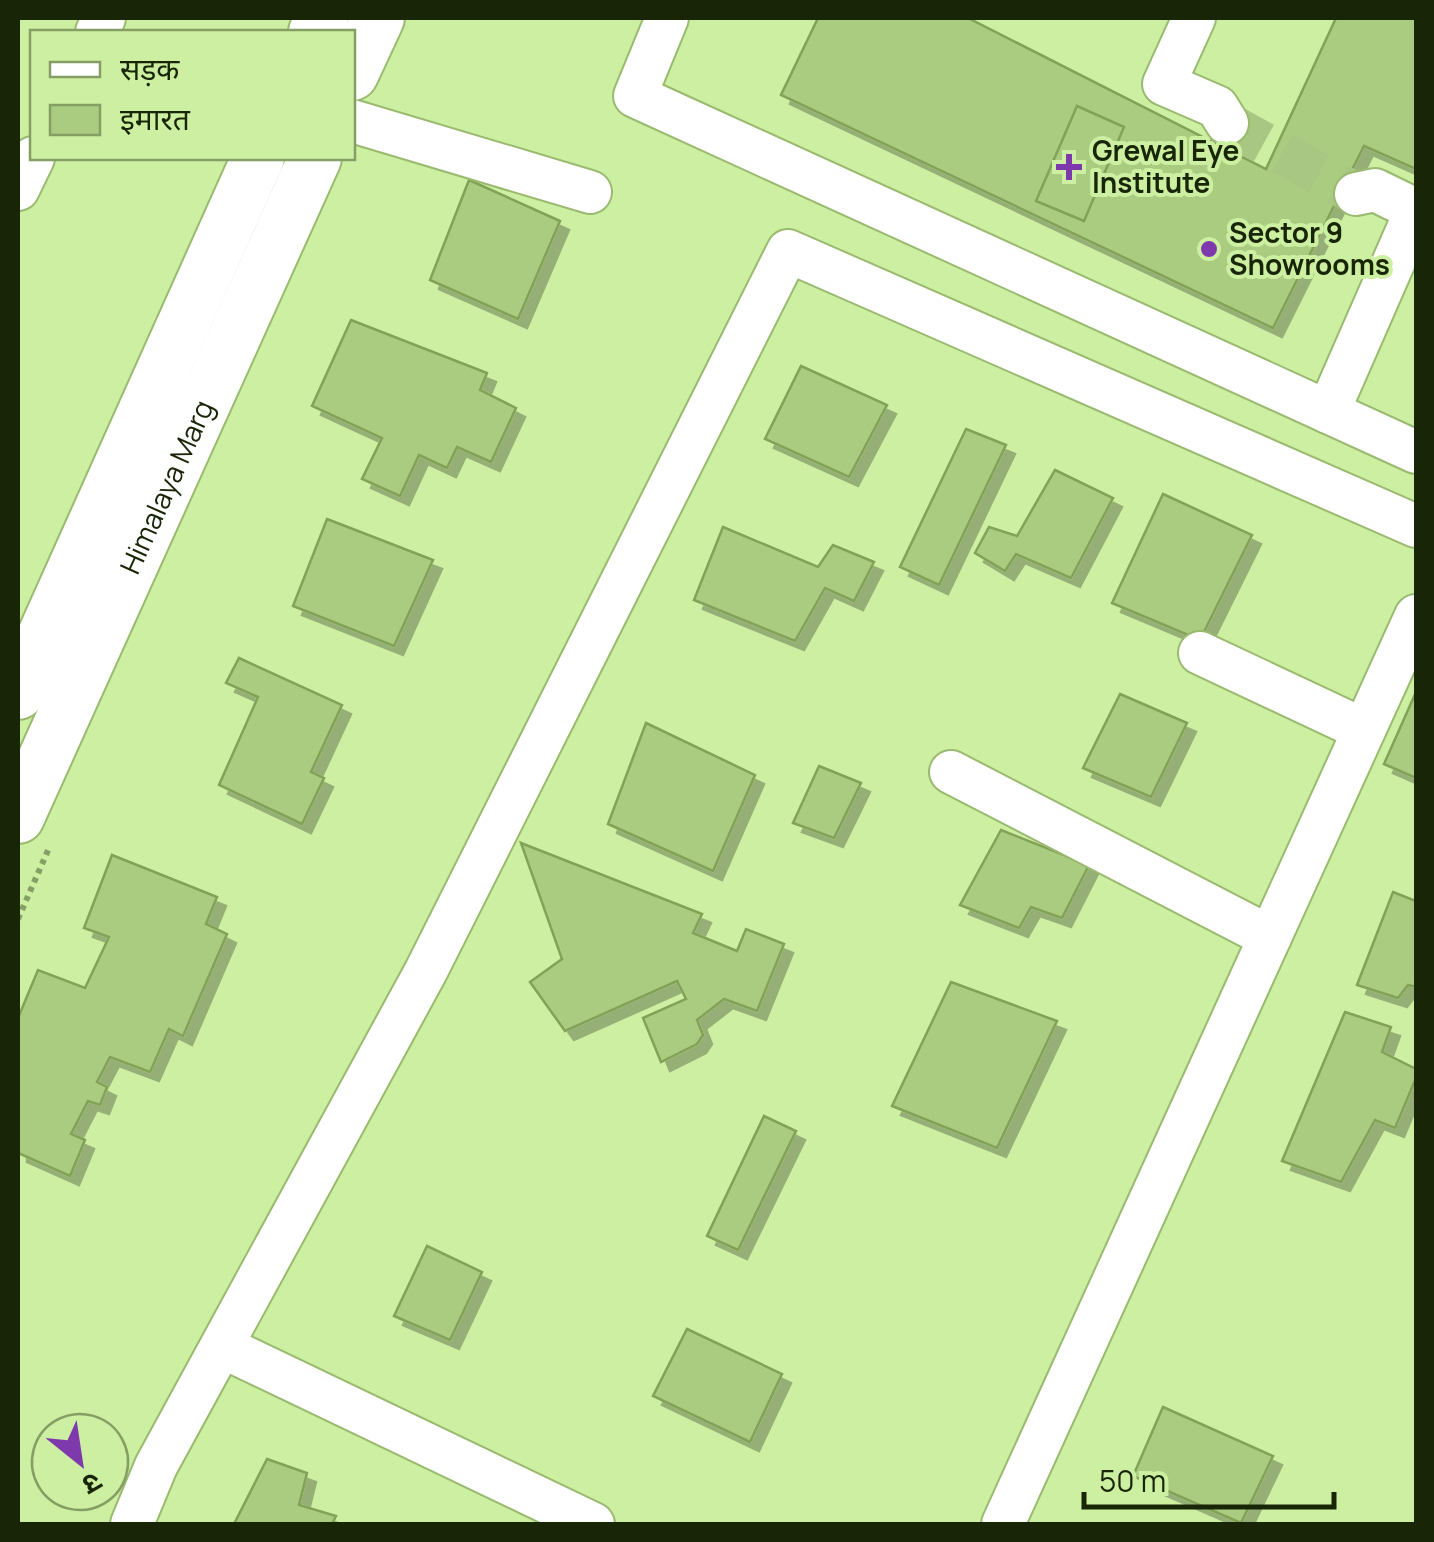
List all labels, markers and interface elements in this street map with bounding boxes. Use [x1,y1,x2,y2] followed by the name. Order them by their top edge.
[30,30,355,160] legend
[120,48,180,89] text: सड़क
[120,98,191,139] text: इमारत
[1092,131,1239,201] place label: Grewal Eye Institute
[1056,154,1082,180] marker: Grewal Eye Institute
[1229,213,1390,283] place label: Sector 9 Showrooms
[1198,238,1220,260] marker: Sector 9 Showrooms
[110,394,222,580] street label: Himalaya Marg
[30,1412,130,1512] north arrow
[1084,1447,1334,1509] scale bar
[1099,1460,1166,1501] text: 50 m
[76,1464,110,1505] text: उ

